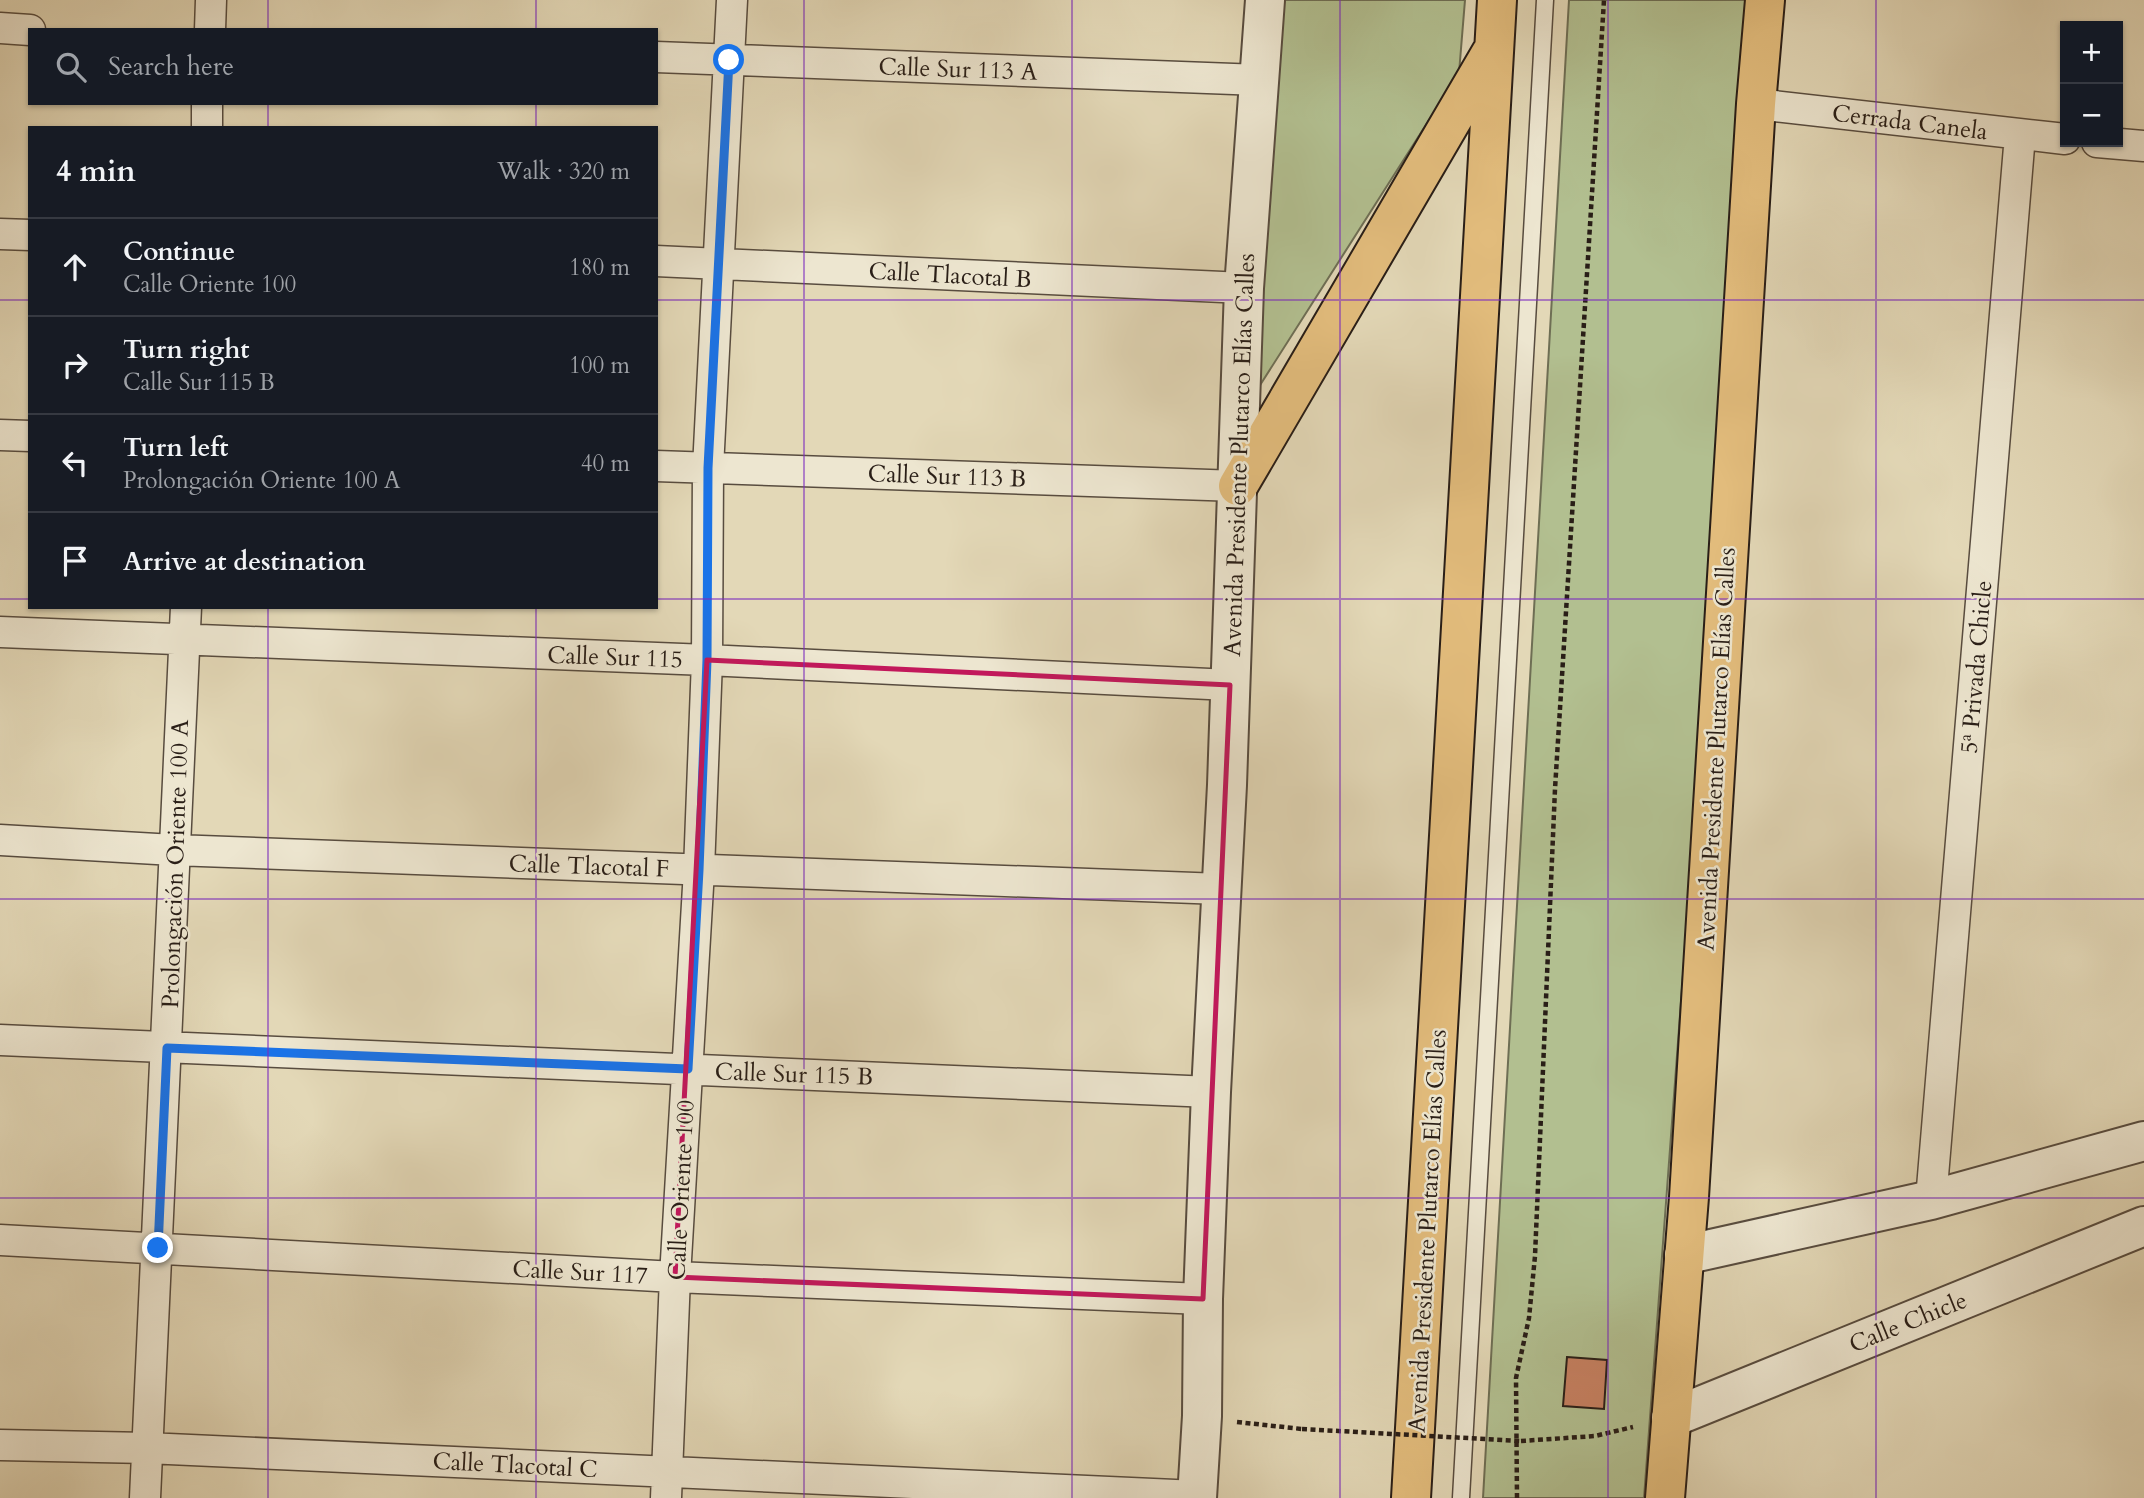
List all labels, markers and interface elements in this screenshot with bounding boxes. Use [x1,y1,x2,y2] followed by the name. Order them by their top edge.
[2060,21,2123,147] map controls
[2060,21,2123,84] button: +
[28,28,658,105] search box
[713,44,744,75] route start
[52,48,90,86] icon: search
[108,49,234,84] text: Search here
[878,50,1039,89] street label: Calle Sur 113 A
[2060,84,2123,147] button: −
[1830,97,1990,148] street label: Cerrada Canela
[56,151,136,192] text: 4 min
[497,156,630,187] text: Walk · 320 m
[123,234,235,269] text: Continue
[56,248,94,286] icon: ahead
[569,252,630,283] text: 180 m
[1216,253,1263,657] street label: Avenida Presidente Plutarco Elías Calles
[868,255,1032,296] street label: Calle Tlacotal B
[123,269,296,300] text: Calle Oriente 100
[123,332,250,367] text: Turn right
[56,346,94,384] icon: right
[569,350,630,381] text: 100 m
[123,367,275,398] text: Calle Sur 115 B
[123,430,228,465] text: Turn left
[56,444,94,482] icon: left
[581,448,630,479] text: 40 m
[867,457,1027,496] street label: Calle Sur 113 B
[123,465,400,496] text: Prolongación Oriente 100 A
[56,542,94,580] icon: arrive
[123,544,366,579] text: Arrive at destination
[1689,547,1744,952] street label: Avenida Presidente Plutarco Elías Calles
[1952,579,2001,755] street label: 5ª Privada Chicle
[547,639,683,676] street label: Calle Sur 115
[154,718,197,1009] street label: Prolongación Oriente 100 A
[508,847,670,886] street label: Calle Tlacotal F
[1400,1029,1455,1434] street label: Avenida Presidente Plutarco Elías Calles
[714,1055,874,1094] street label: Calle Sur 115 B
[660,1099,703,1281] street label: Calle Oriente 100
[142,1232,173,1263] route end
[511,1252,649,1293] street label: Calle Sur 117
[1844,1284,1972,1361] street label: Calle Chicle
[432,1445,598,1486] street label: Calle Tlacotal C

